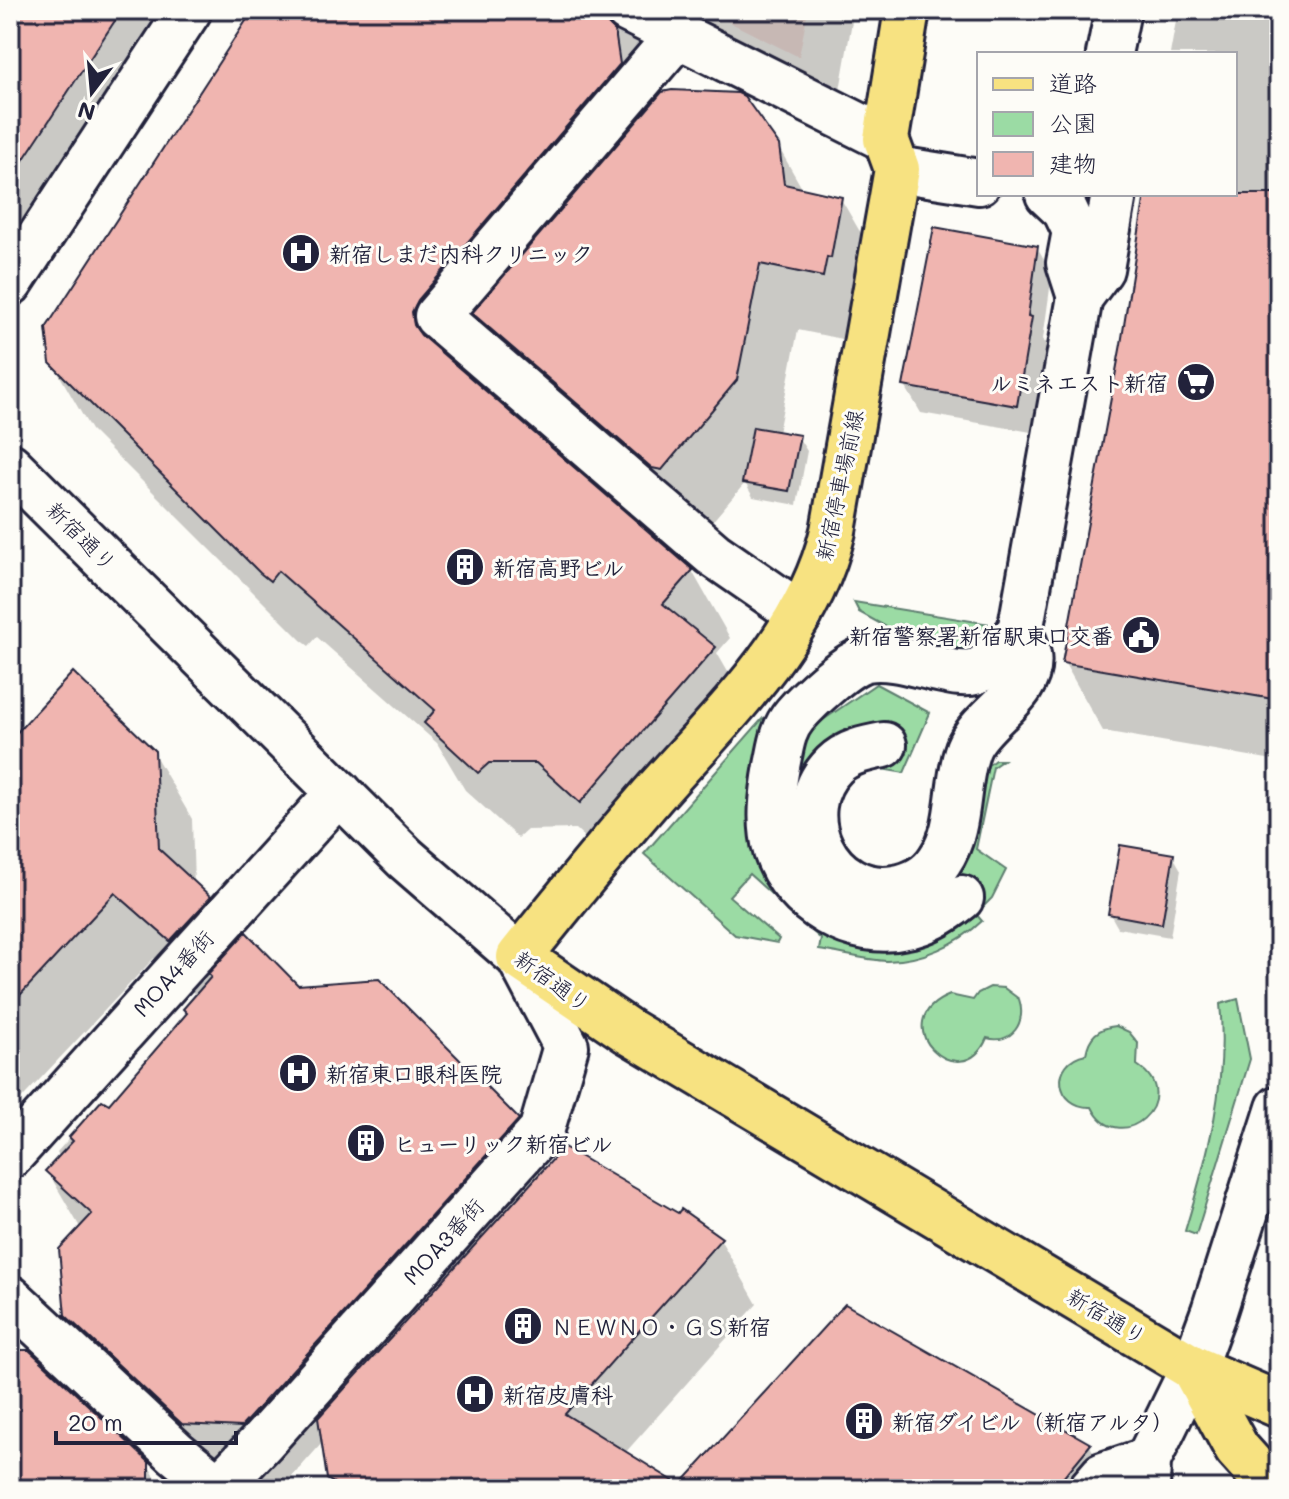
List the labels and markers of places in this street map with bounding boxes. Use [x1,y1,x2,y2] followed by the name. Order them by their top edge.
[280,232,322,274] hospital icon: 新宿しまだ内科クリニック
[329,239,593,268] place label: 新宿しまだ内科クリニック
[1175,361,1217,403] supermarket icon: ルミネエスト新宿
[990,368,1168,397] place label: ルミネエスト新宿
[444,546,486,588] building icon: 新宿高野ビル
[493,553,625,582] place label: 新宿高野ビル
[1120,614,1162,656] public building icon: 新宿警察署新宿駅東口交番
[849,621,1113,650] place label: 新宿警察署新宿駅東口交番
[277,1052,319,1094] hospital icon: 新宿東口眼科医院
[326,1059,502,1088] place label: 新宿東口眼科医院
[345,1122,387,1164] building icon: ヒューリック新宿ビル
[394,1129,613,1158] place label: ヒューリック新宿ビル
[502,1305,544,1347] building icon: ＮＥＷＮＯ・ＧＳ新宿
[551,1312,771,1341] place label: ＮＥＷＮＯ・ＧＳ新宿
[454,1373,496,1415] hospital icon: 新宿皮膚科
[503,1380,613,1409] place label: 新宿皮膚科
[843,1400,885,1442] building icon: 新宿ダイビル（新宿アルタ）
[892,1407,1174,1436] place label: 新宿ダイビル（新宿アルタ）

